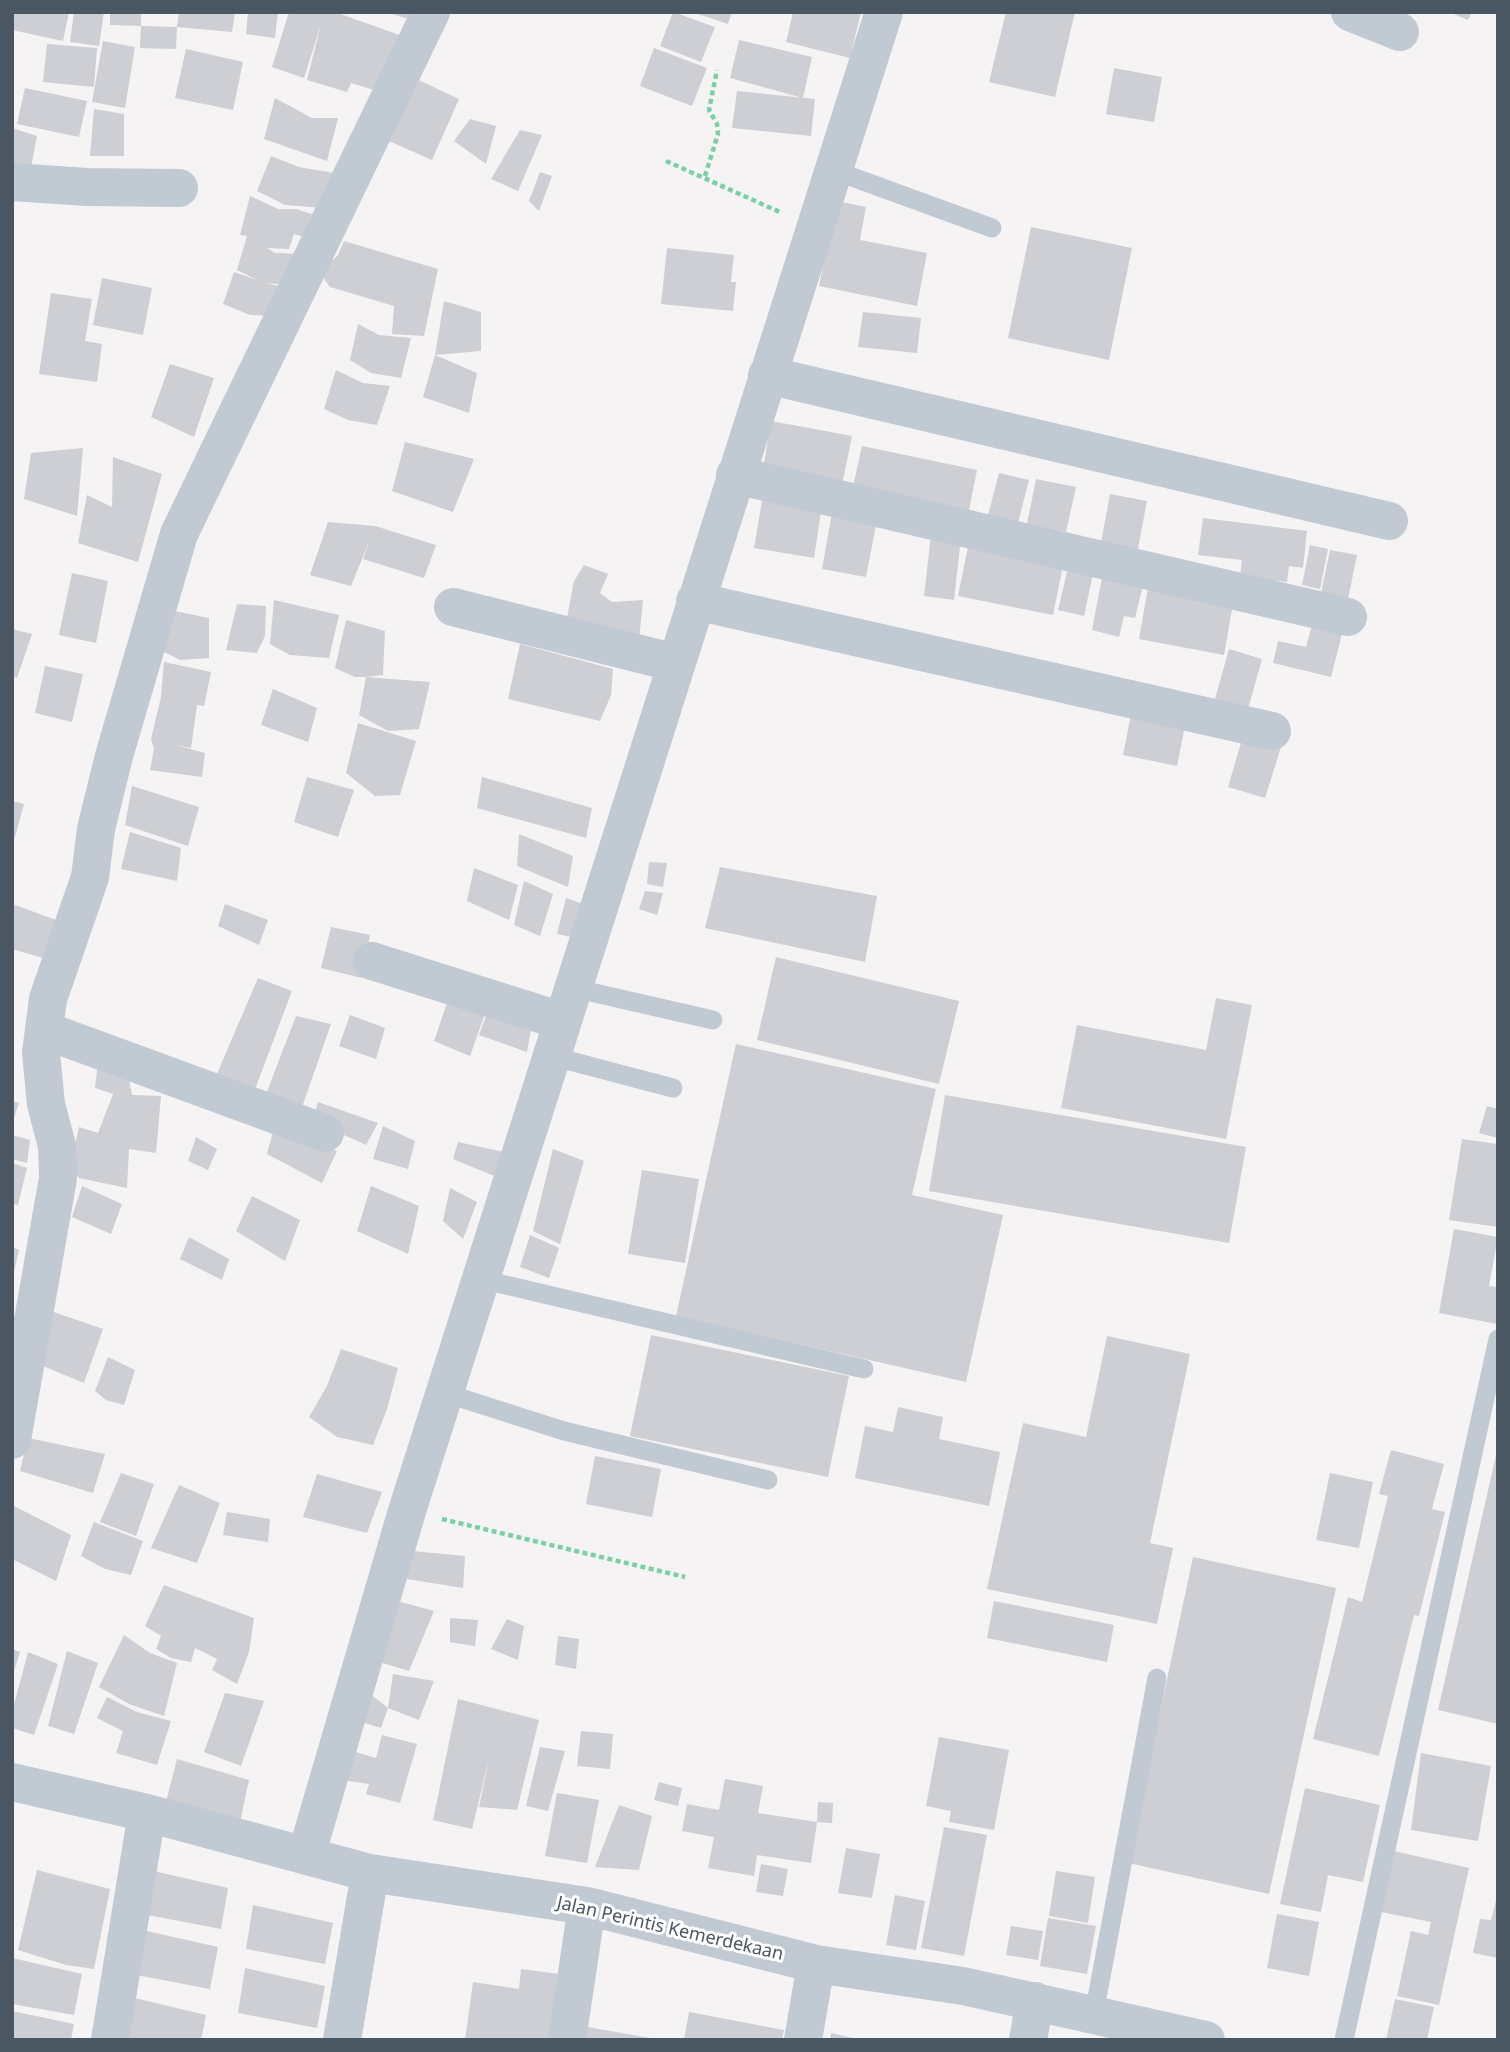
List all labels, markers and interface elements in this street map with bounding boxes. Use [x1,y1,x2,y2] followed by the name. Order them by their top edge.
[555,1892,785,1966] street label: Jalan Perintis Kemerdekaan

